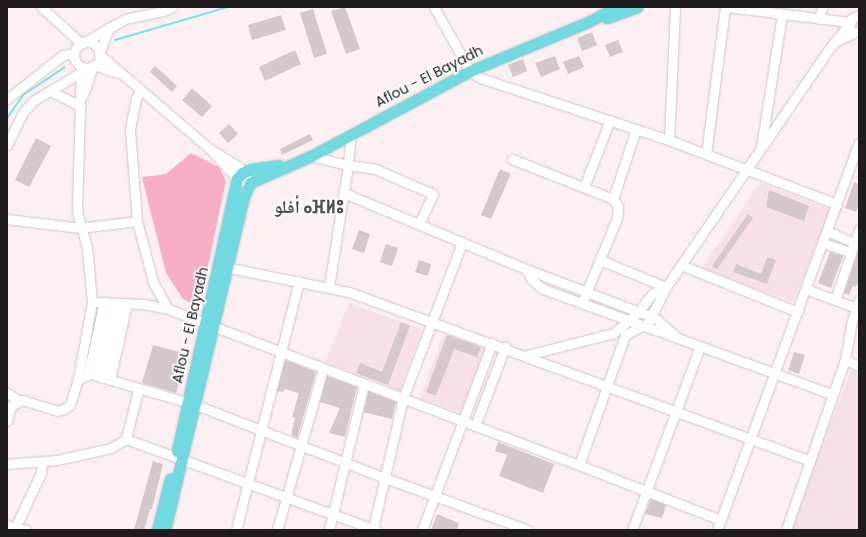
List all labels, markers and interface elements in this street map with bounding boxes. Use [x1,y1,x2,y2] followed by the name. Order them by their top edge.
[372,42,486,110] street label: Aflou - El Bayadh
[274,196,344,218] district label: أفلو ⴰⴼⵍⵓ
[168,265,212,385] street label: Aflou - El Bayadh

